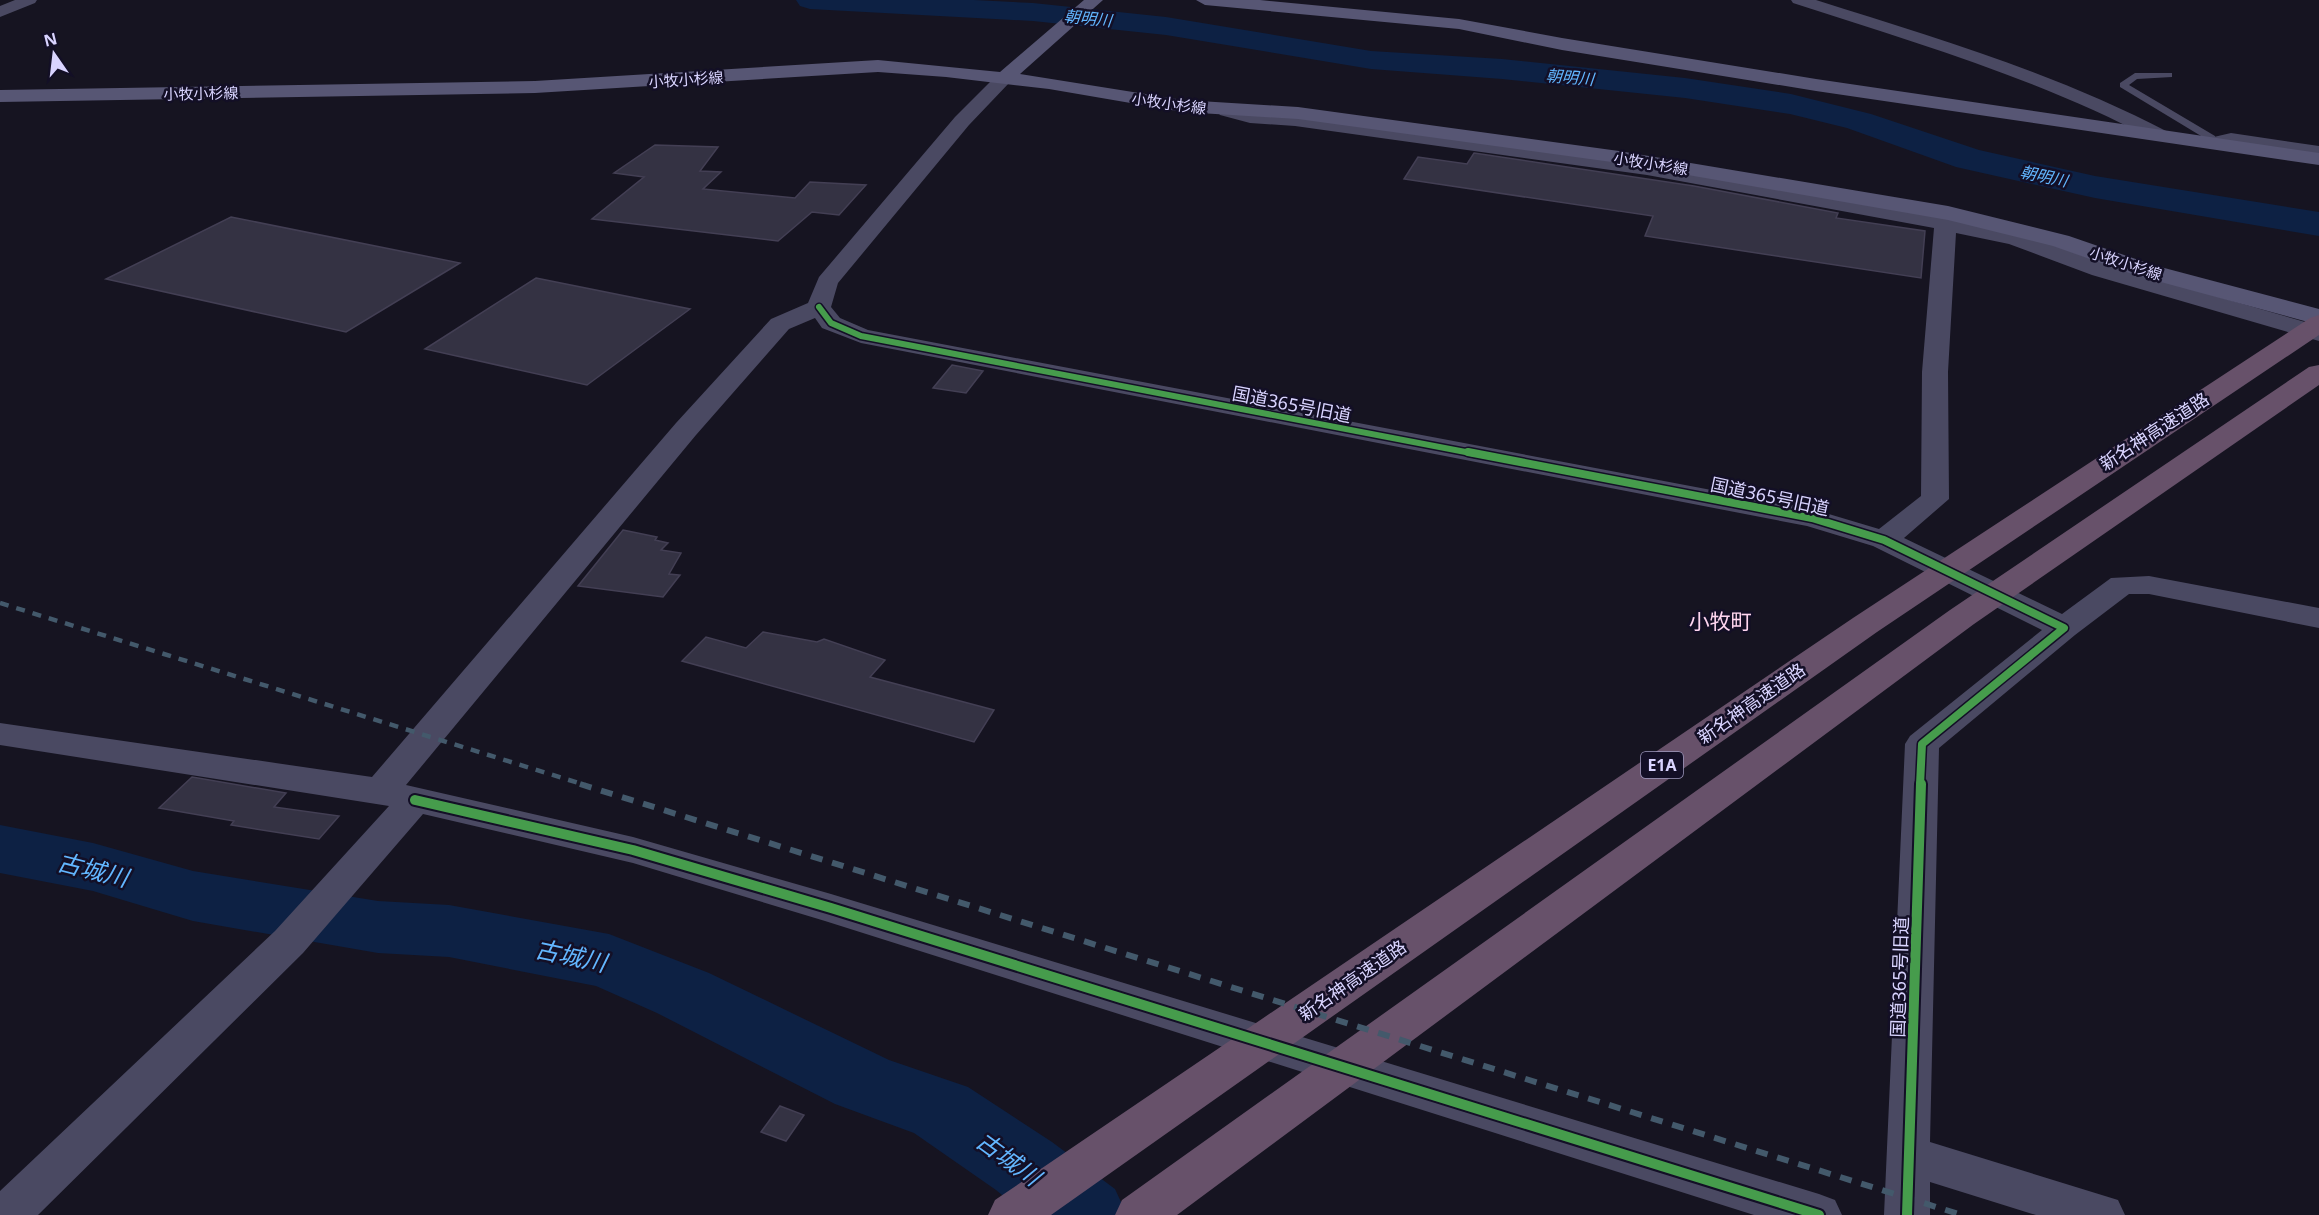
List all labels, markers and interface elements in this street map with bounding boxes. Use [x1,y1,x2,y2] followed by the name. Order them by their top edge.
[1063,5,1115,32] water label: 朝明川
[24,24,84,84] north arrow
[41,27,59,52] text: N
[1545,64,1597,90] water label: 朝明川
[648,66,724,92] street label: 小牧小杉線
[163,82,239,104] street label: 小牧小杉線
[1130,88,1208,118] street label: 小牧小杉線
[1612,147,1690,179] street label: 小牧小杉線
[2018,160,2072,192] water label: 朝明川
[2087,242,2165,284] street label: 小牧小杉線
[1230,381,1354,427] street label: 国道365号旧道
[2095,387,2213,475] street label: 新名神高速道路
[1708,472,1832,520] street label: 国道365号旧道
[1689,607,1752,635] district label: 小牧町
[1693,657,1809,749] street label: 新名神高速道路
[1641,752,1683,778] road number: E1A
[54,844,135,894] water label: 古城川
[1885,916,1913,1038] street label: 国道365号旧道
[532,931,613,979] water label: 古城川
[1294,934,1410,1026] street label: 新名神高速道路
[970,1123,1050,1194] water label: 古城川

